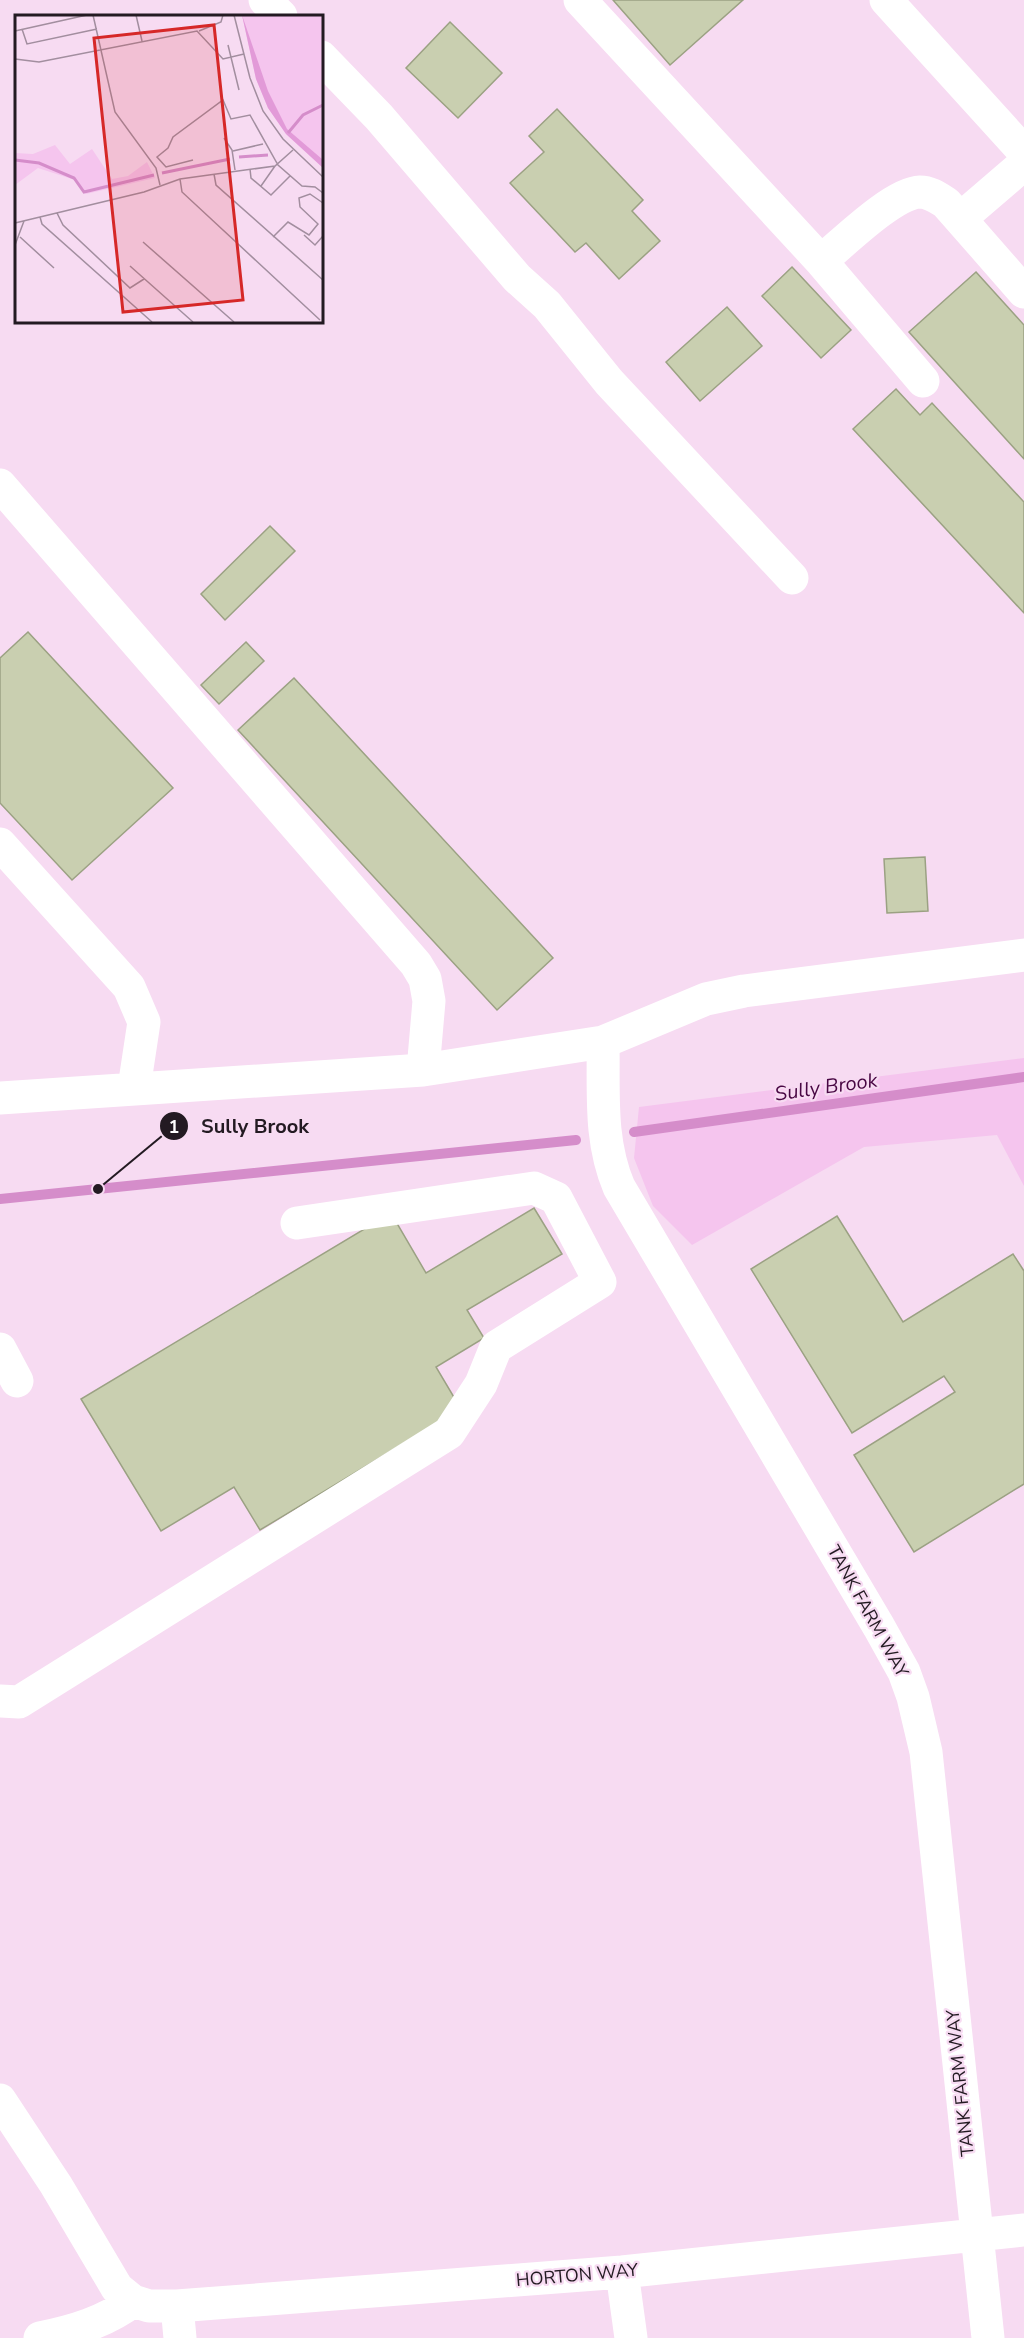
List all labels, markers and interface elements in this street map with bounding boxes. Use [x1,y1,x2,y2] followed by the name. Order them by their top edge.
[15,15,322,322] inset map
[773,1066,880,1108] water label: Sully Brook
[159,1107,321,1145] callout: Sully Brook
[201,1113,310,1140] text: Sully Brook
[169,1115,179,1139] text: 1
[822,1541,914,1681] street label: TANK FARM WAY
[940,2008,980,2158] street label: TANK FARM WAY
[515,2258,639,2292] street label: HORTON WAY

